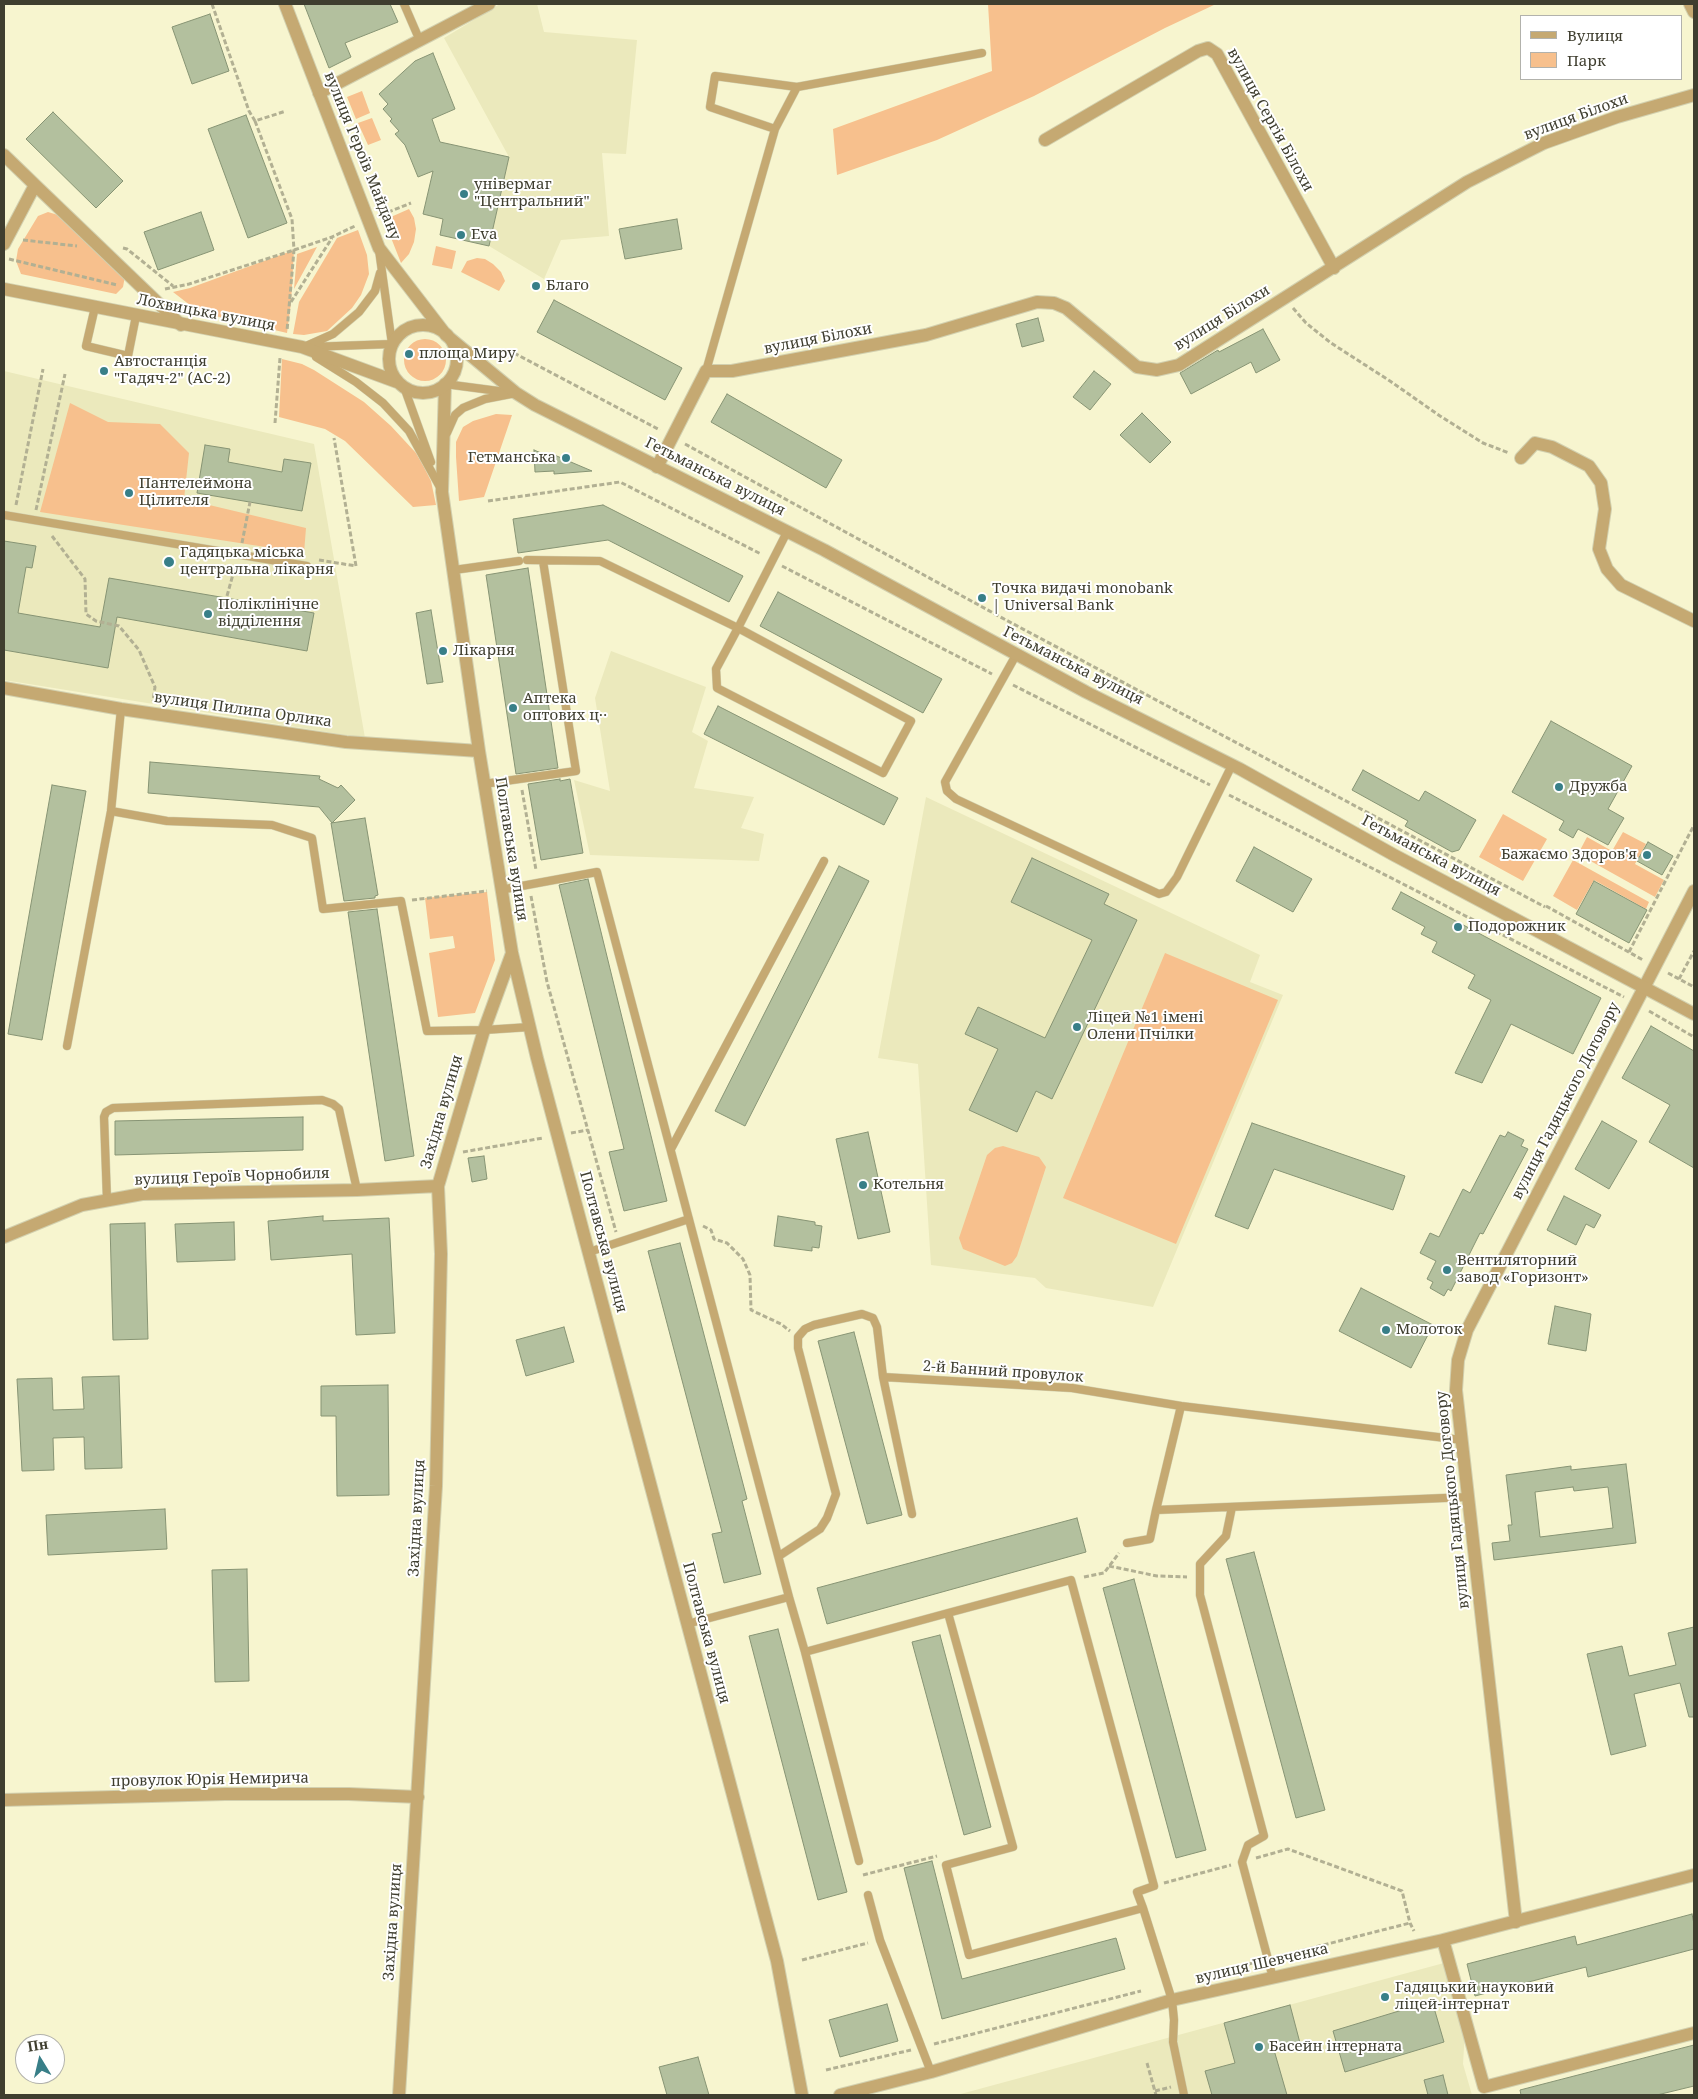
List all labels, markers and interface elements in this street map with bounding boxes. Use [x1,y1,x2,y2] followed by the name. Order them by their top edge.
[1520,15,1683,80] legend
[1567,25,1623,45] text: Вулиця
[1223,45,1317,195] street label: вулиця Сергія Білохи
[1567,50,1606,70] text: Парк
[320,69,404,243] street label: вулиця Героїв Майдану
[1521,90,1631,144] street label: вулиця Білохи
[474,176,590,211] place label: універмаг "Центральний"
[458,188,470,200] marker: універмаг "Центральний"
[471,226,497,244] place label: Eva
[455,229,467,241] marker: Eva
[546,277,589,295] place label: Благо
[530,280,542,292] marker: Благо
[1171,281,1273,355] street label: вулиця Білохи
[135,291,277,335] street label: Лохвицька вулиця
[762,320,874,358] street label: вулиця Білохи
[419,345,516,363] place label: площа Миру
[403,348,415,360] marker: площа Миру
[114,353,231,388] place label: Автостанція "Гадяч-2" (АС-2)
[98,365,110,377] marker: Автостанція "Гадяч-2" (АС-2)
[642,434,788,520] street label: Гетьманська вулиця
[468,449,556,467] place label: Гетманська
[560,452,572,464] marker: Гетманська
[139,475,252,510] place label: Пантелеймона Цілителя
[123,487,135,499] marker: Пантелеймона Цілителя
[180,544,334,579] place label: Гадяцька міська центральна лікарня
[162,555,176,569] marker: Гадяцька міська центральна лікарня
[992,580,1173,615] place label: Точка видачі monobank | Universal Bank
[976,592,988,604] marker: Точка видачі monobank | Universal Bank
[218,596,319,631] place label: Поліклінічне відділення
[202,608,214,620] marker: Поліклінічне відділення
[1000,623,1146,709] street label: Гетьманська вулиця
[453,642,515,660] place label: Лікарня
[437,645,449,657] marker: Лікарня
[153,689,333,731] street label: вулиця Пилипа Орлика
[523,690,607,725] place label: Аптека оптових ц‥
[507,702,519,714] marker: Аптека оптових ц‥
[491,776,531,922] street label: Полтавська вулиця
[1569,778,1628,796] place label: Дружба
[1553,781,1565,793] marker: Дружба
[1358,812,1504,900] street label: Гетьманська вулиця
[1501,846,1637,864] place label: Бажаємо Здоров'я
[1641,849,1653,861] marker: Бажаємо Здоров'я
[1468,918,1566,936] place label: Подорожник
[1452,921,1464,933] marker: Подорожник
[1508,999,1624,1203] street label: вулиця Гадяцького Договору
[1087,1009,1204,1044] place label: Ліцей №1 імені Олени Пчілки
[1071,1021,1083,1033] marker: Ліцей №1 імені Олени Пчілки
[417,1053,467,1171] street label: Західна вулиця
[134,1165,330,1189] street label: вулиця Героїв Чорнобиля
[575,1169,631,1315] street label: Полтавська вулиця
[873,1176,944,1194] place label: Котельня
[857,1179,869,1191] marker: Котельня
[1457,1252,1589,1287] place label: Вентиляторний завод «Горизонт»
[1441,1264,1453,1276] marker: Вентиляторний завод «Горизонт»
[1396,1321,1462,1339] place label: Молоток
[1380,1324,1392,1336] marker: Молоток
[922,1357,1084,1387] street label: 2-й Банний провулок
[1433,1390,1473,1610] street label: вулиця Гадяцького Договору
[405,1459,429,1577] street label: Західна вулиця
[678,1560,734,1706] street label: Полтавська вулиця
[111,1769,309,1791] street label: провулок Юрія Немирича
[380,1863,406,1981] street label: Західна вулиця
[1194,1940,1330,1988] street label: вулиця Шевченка
[1395,1979,1554,2014] place label: Гадяцький науковий ліцей-інтернат
[1379,1991,1391,2003] marker: Гадяцький науковий ліцей-інтернат
[15,2034,65,2084] north arrow
[26,2034,49,2056] text: Пн
[1269,2038,1402,2056] place label: Басейн інтерната
[1253,2041,1265,2053] marker: Басейн інтерната

